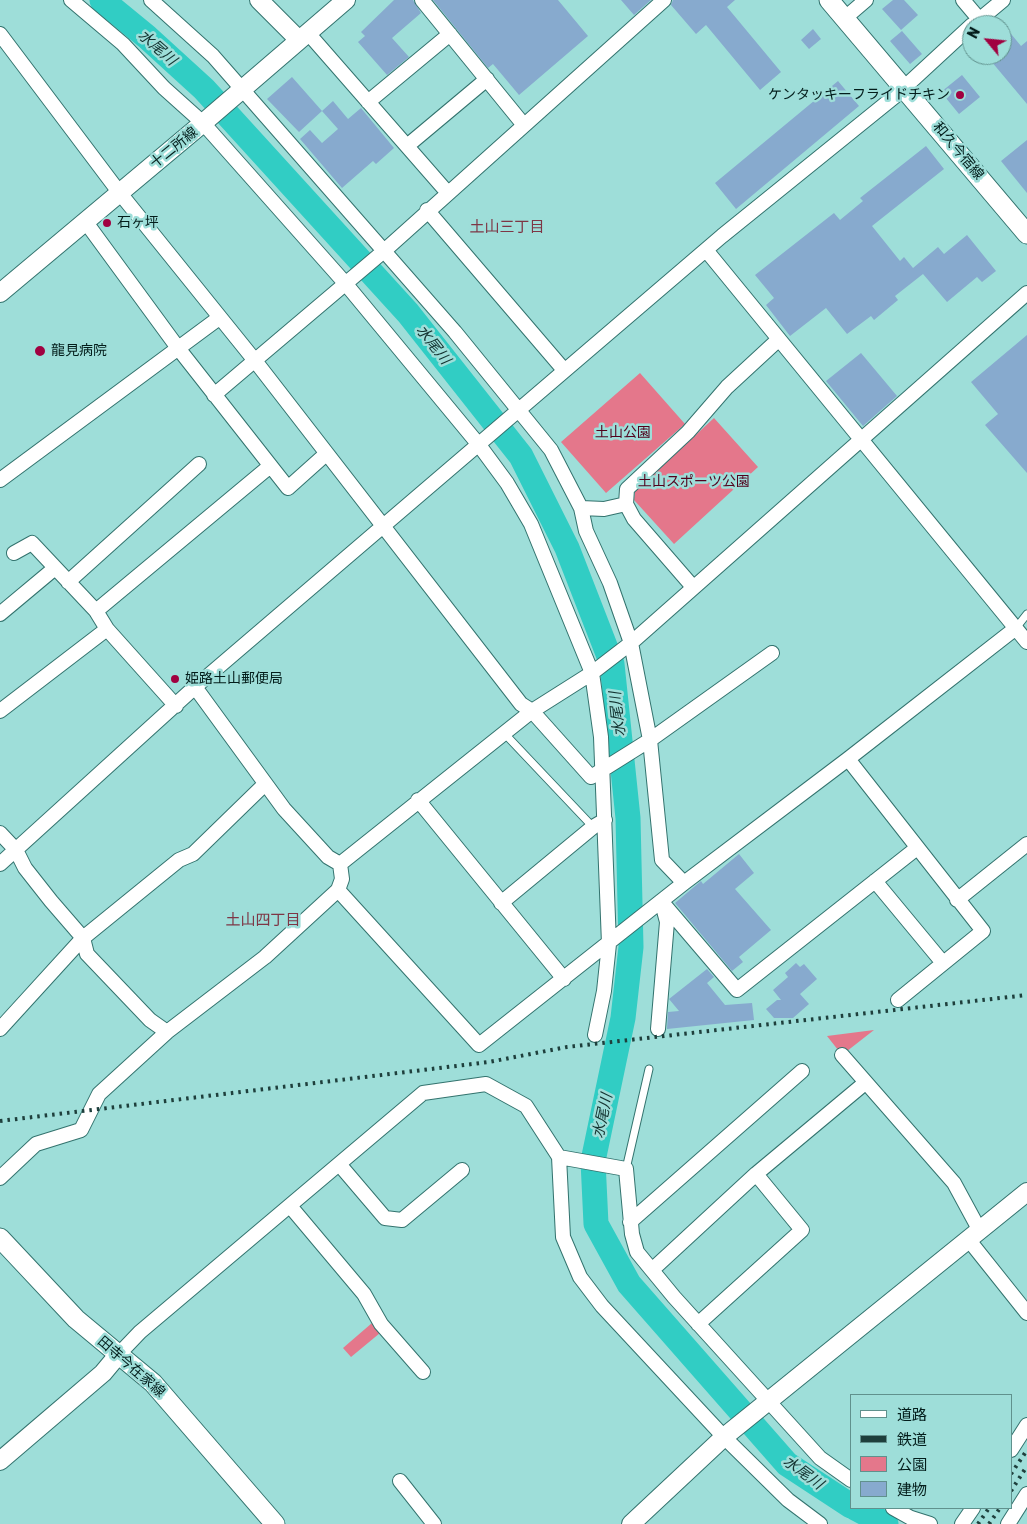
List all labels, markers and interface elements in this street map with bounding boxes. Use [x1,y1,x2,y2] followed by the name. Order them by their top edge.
[962,15,1012,65] north arrow
[964,25,984,42] text: N
[134,26,180,70] water label: 水尾川
[768,87,950,103] place label: ケンタッキーフライドチキン
[954,89,966,101] marker: ケンタッキーフライドチキン
[929,119,987,183] street label: 和久今宿線
[147,124,201,172] street label: 十二所線
[117,215,159,231] place label: 石ヶ坪
[101,217,113,229] marker: 石ヶ坪
[470,219,544,237] district label: 土山三丁目
[412,322,454,368] water label: 水尾川
[51,343,107,359] place label: 龍見病院
[33,344,47,358] marker: 龍見病院
[595,425,651,441] park label: 土山公園
[638,474,750,490] park label: 土山スポーツ公園
[185,671,283,687] place label: 姫路土山郵便局
[169,673,181,685] marker: 姫路土山郵便局
[607,691,629,737] water label: 水尾川
[226,912,300,930] district label: 土山四丁目
[590,1092,616,1140] water label: 水尾川
[94,1333,168,1401] street label: 田寺今在家線
[850,1394,1012,1509] legend
[897,1406,927,1424] text: 道路
[897,1431,927,1449] text: 鉄道
[780,1452,826,1494] water label: 水尾川
[897,1456,927,1474] text: 公園
[897,1481,927,1499] text: 建物

